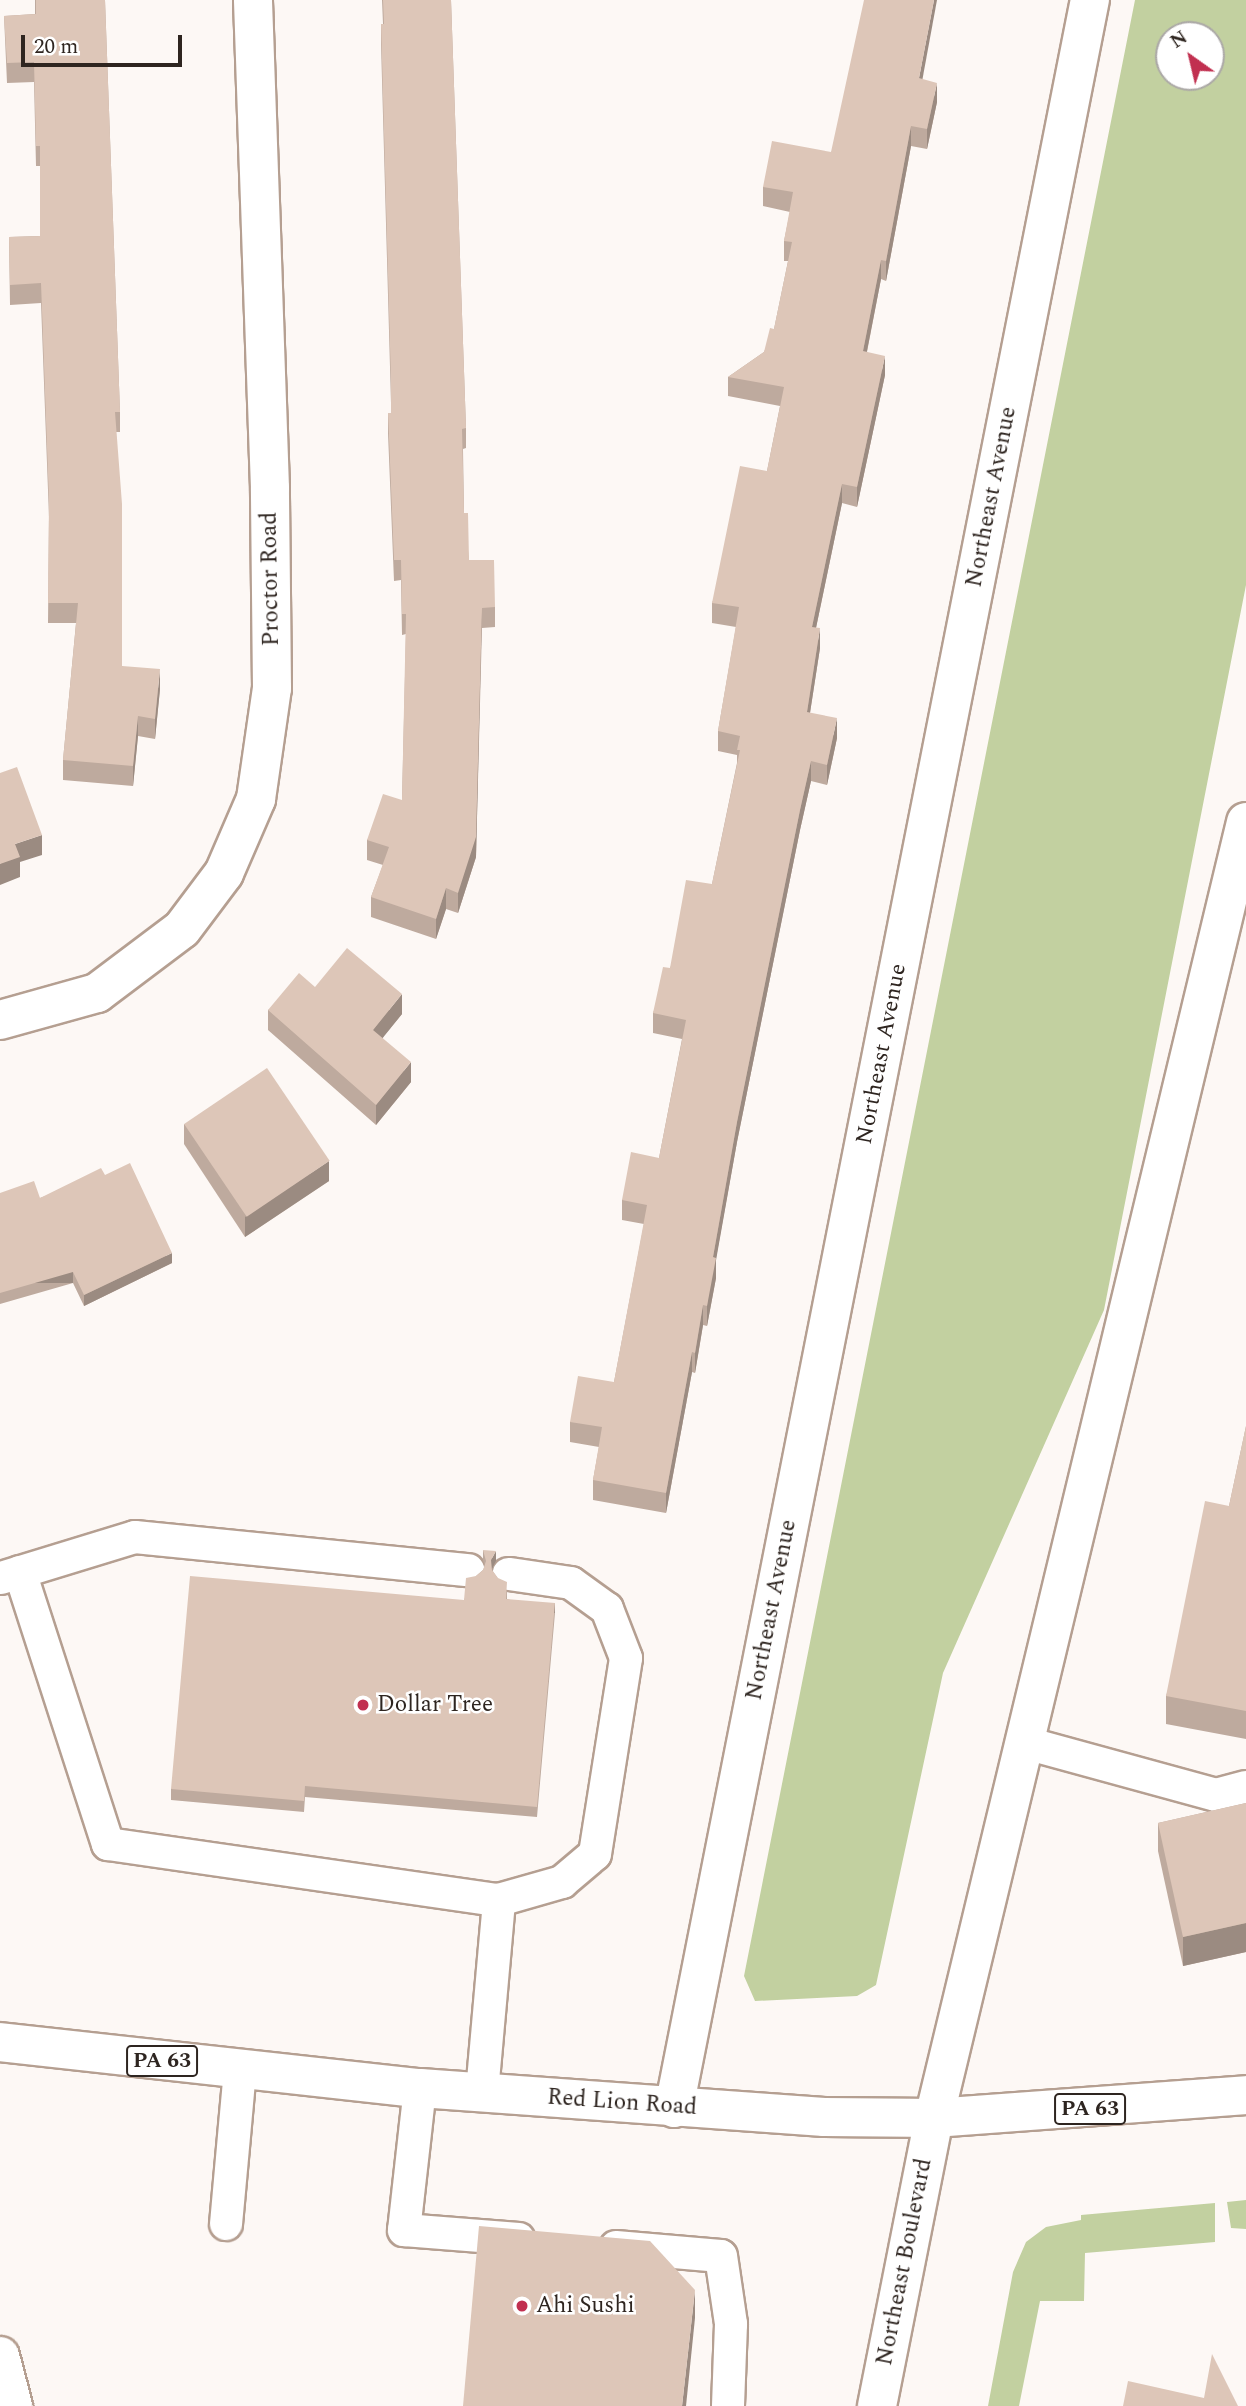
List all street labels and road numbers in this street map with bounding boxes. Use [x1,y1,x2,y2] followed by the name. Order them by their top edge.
[961,404,1023,590] street label: Northeast Avenue
[256,512,286,646] street label: Proctor Road
[851,961,913,1147] street label: Northeast Avenue
[741,1517,803,1703] street label: Northeast Avenue
[125,2044,199,2078] road number: PA 63
[546,2084,698,2122] street label: Red Lion Road
[1053,2092,1127,2126] road number: PA 63
[871,2156,939,2368] street label: Northeast Boulevard

